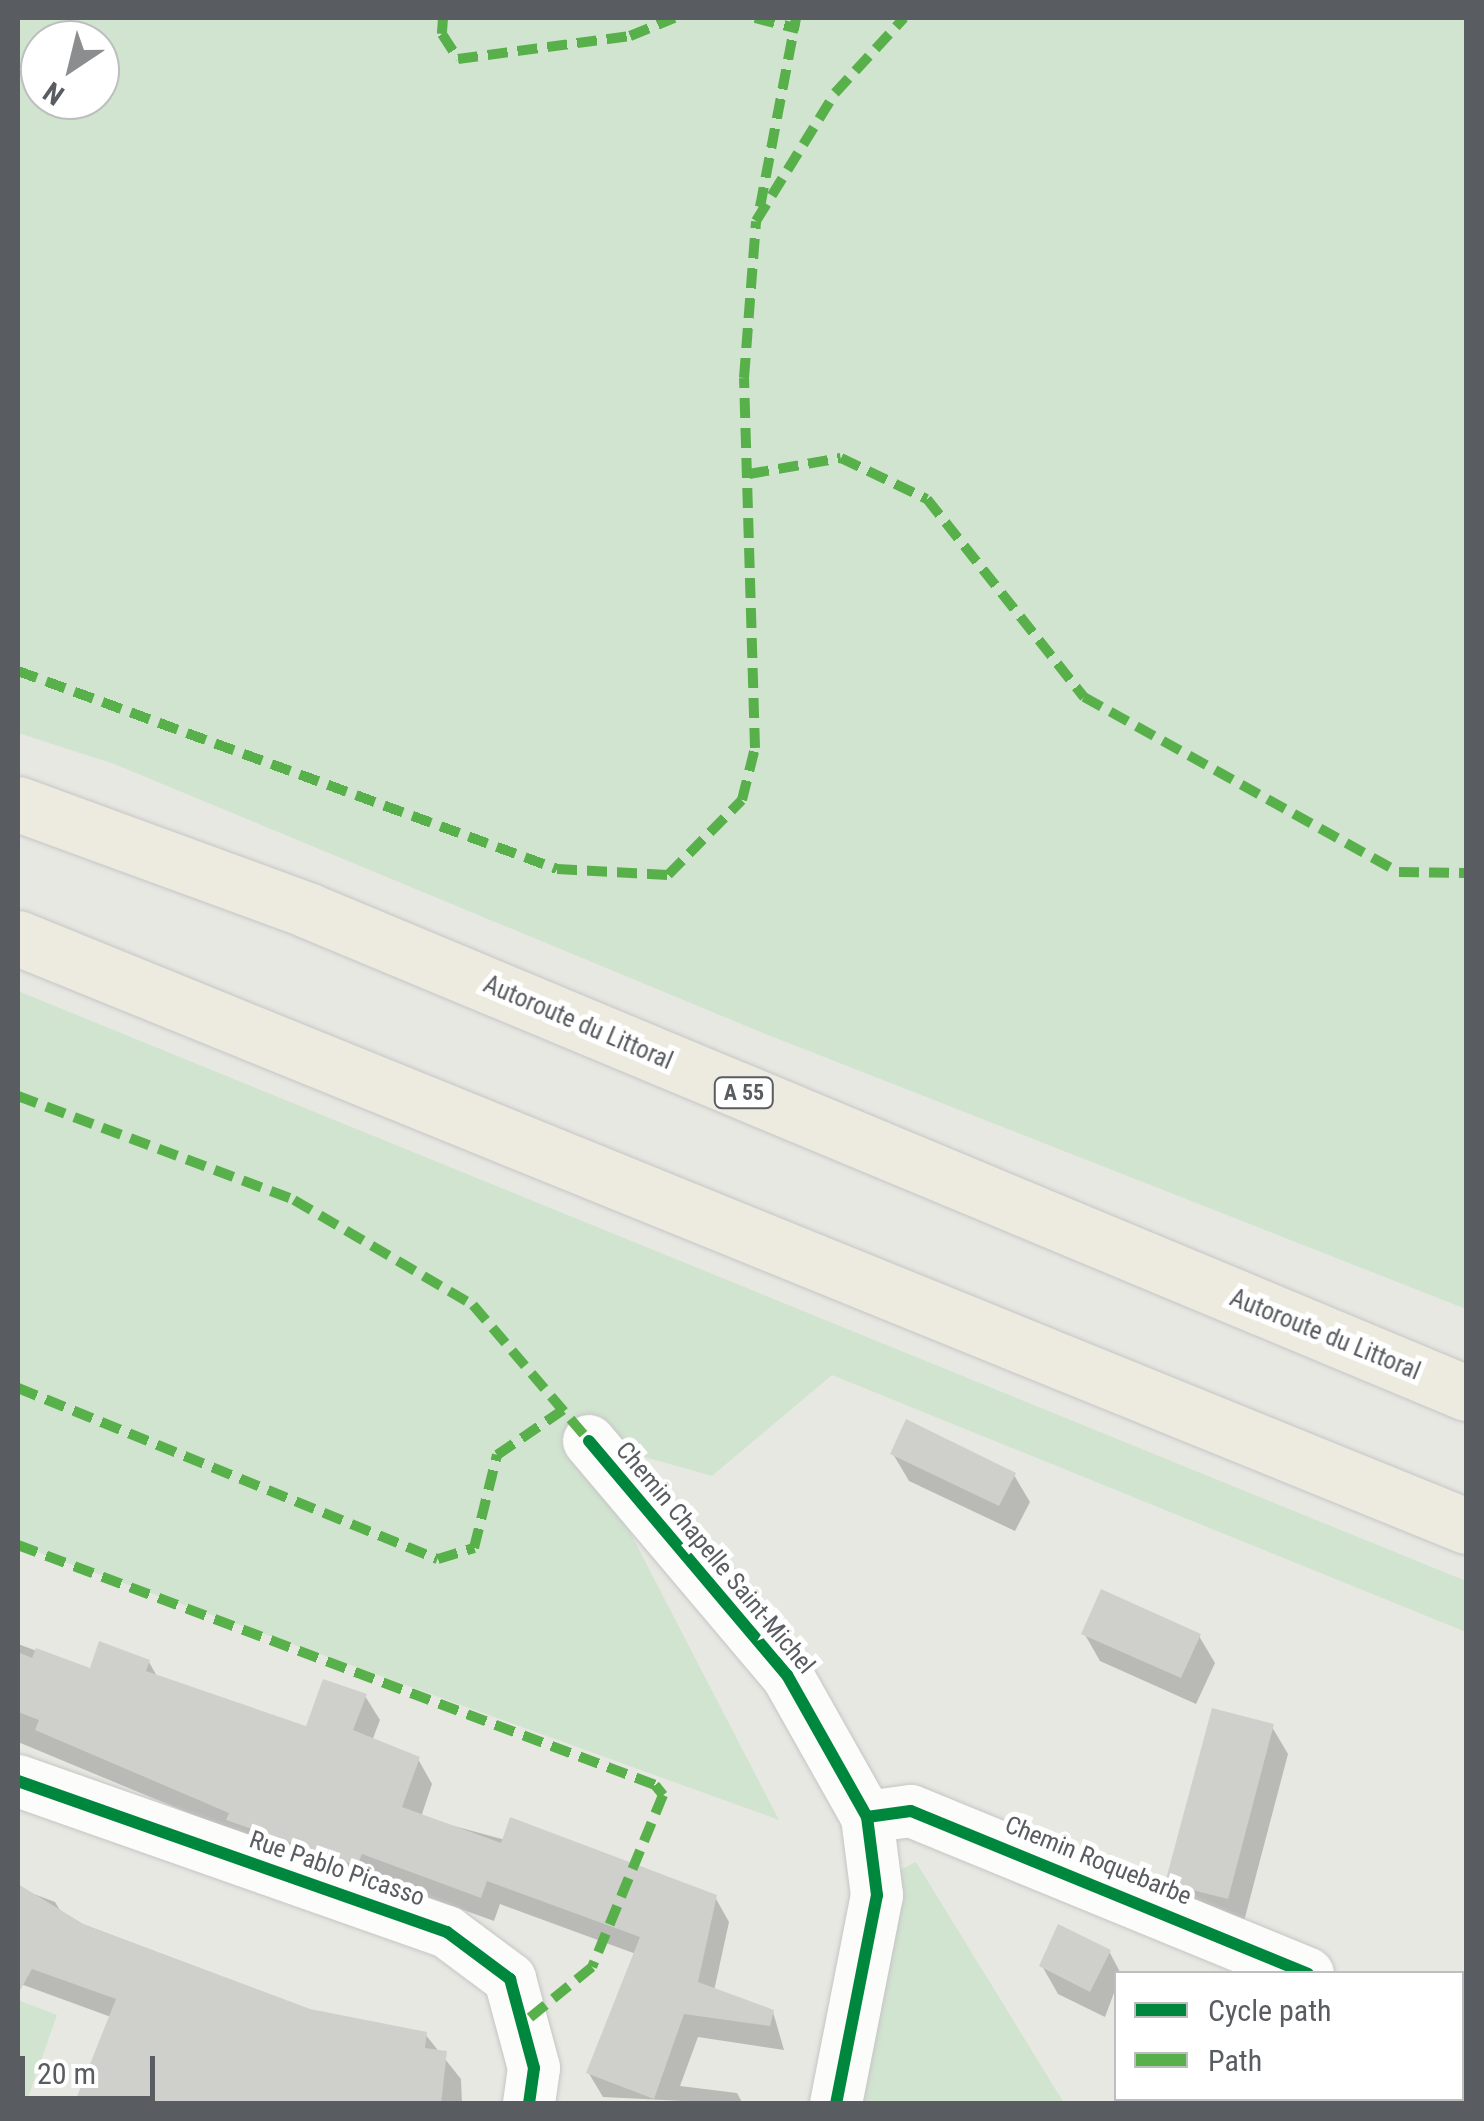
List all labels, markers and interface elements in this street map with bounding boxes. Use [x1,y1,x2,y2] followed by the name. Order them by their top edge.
[20,20,120,120] north arrow
[37,75,70,112] text: N
[479,970,677,1076] street label: Autoroute du Littoral
[712,1076,776,1110] road number: A 55
[1225,1283,1425,1387] street label: Autoroute du Littoral
[609,1436,821,1680] street label: Chemin Chapelle Saint-Michel
[1000,1810,1196,1912] street label: Chemin Roquebarbe
[245,1825,429,1913] street label: Rue Pablo Picasso
[1114,1971,1464,2101] legend
[1208,1993,1332,2028] text: Cycle path
[25,2036,160,2098] scale bar
[1208,2043,1262,2078] text: Path
[37,2056,96,2091] text: 20 m

